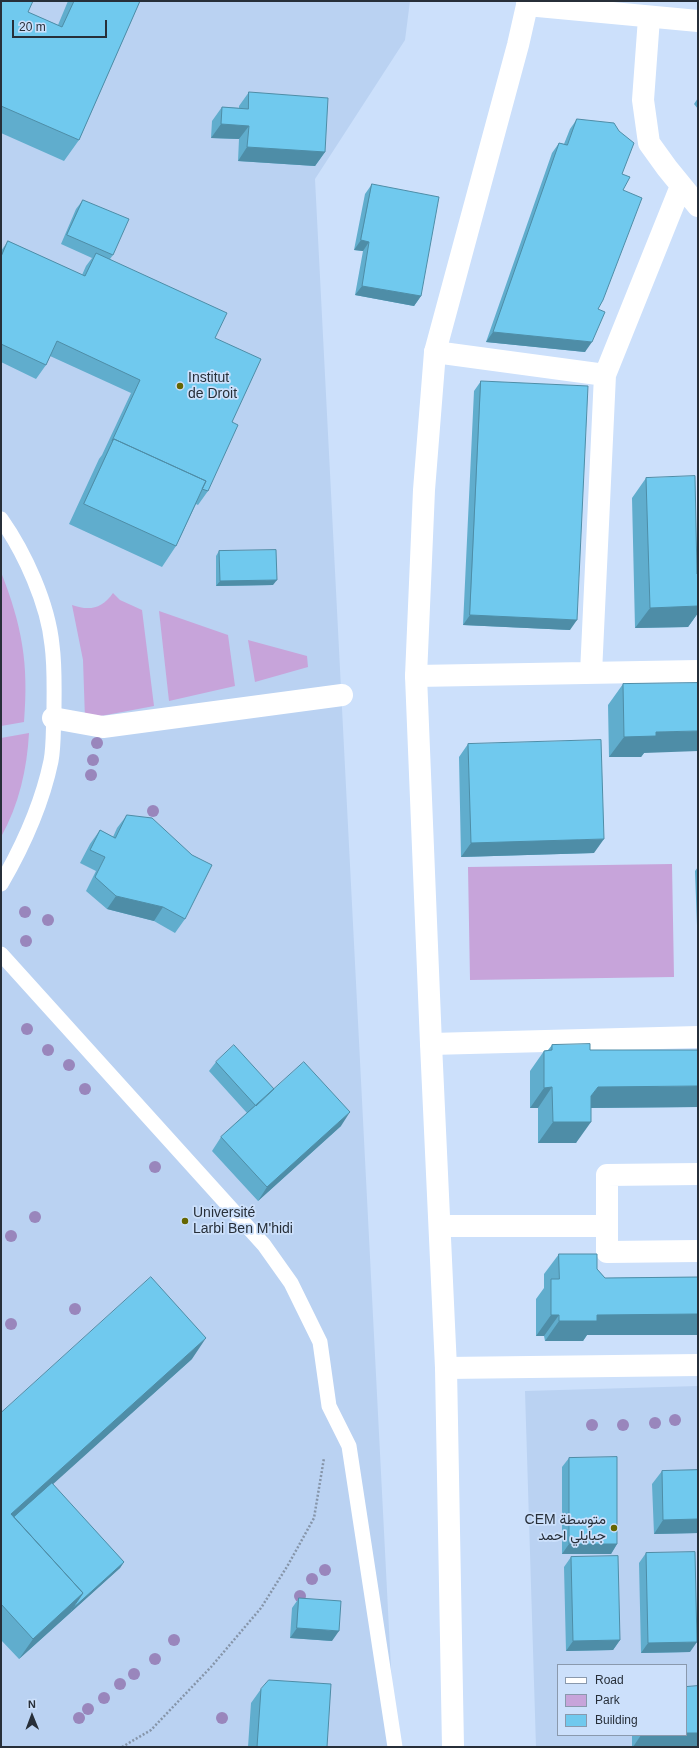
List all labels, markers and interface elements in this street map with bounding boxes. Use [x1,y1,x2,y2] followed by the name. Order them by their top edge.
[14,12,109,38] scale bar
[19,20,46,34] text: 20 m
[188,370,237,402] place label: Institut de Droit
[175,381,185,391] marker: Institut de Droit
[193,1205,293,1238] place label: Université Larbi Ben M'hidi
[180,1216,190,1226] marker: Université Larbi Ben M'hidi
[525,1512,606,1544] place label: CEM متوسطة جبايلي احمد
[609,1523,619,1533] marker: CEM متوسطة جبايلي احمد
[557,1664,687,1736] legend
[595,1673,624,1687] text: Road
[595,1693,620,1707] text: Park
[12,1696,52,1736] north arrow
[28,1698,36,1710] text: N
[595,1713,638,1727] text: Building

